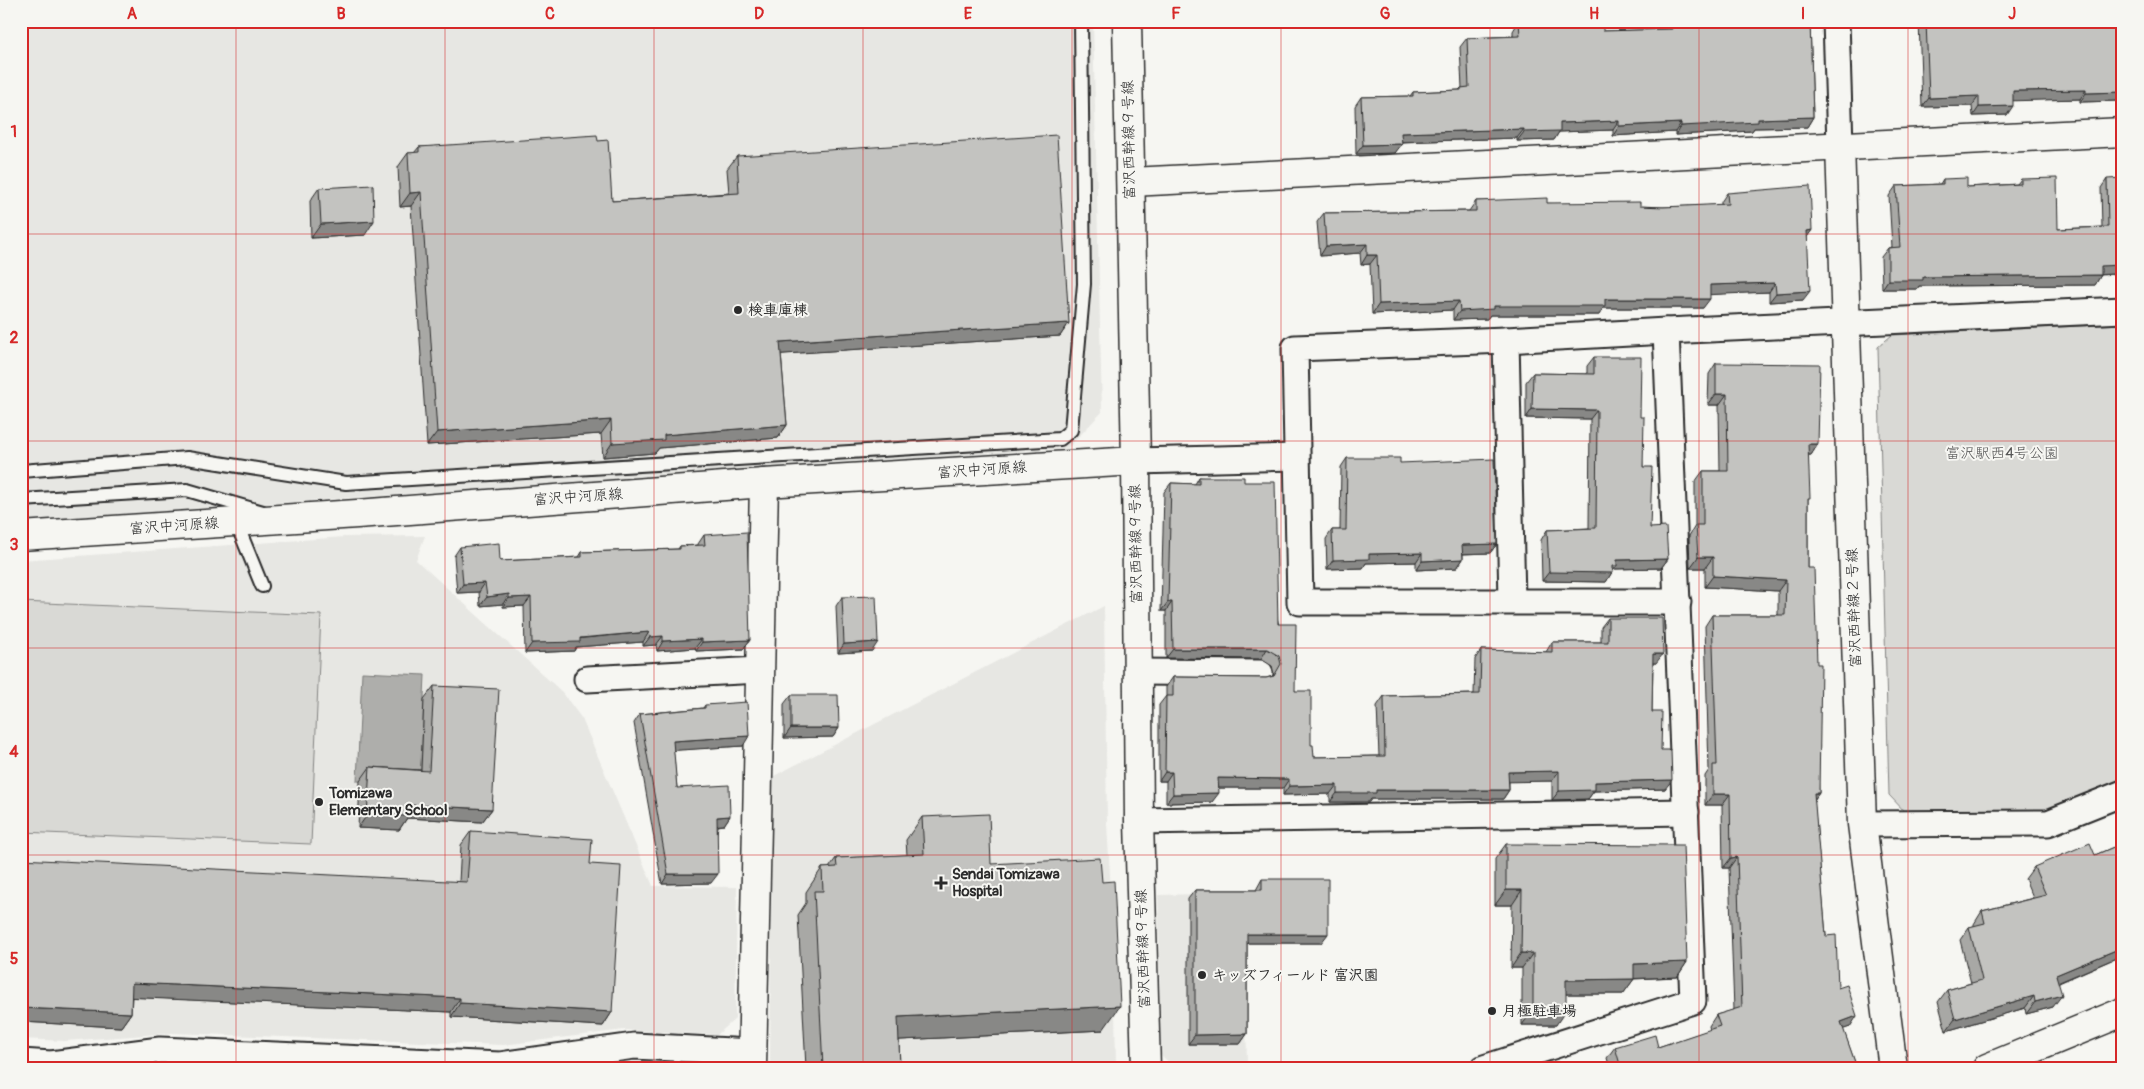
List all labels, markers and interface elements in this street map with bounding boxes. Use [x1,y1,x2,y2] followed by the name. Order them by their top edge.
[127,4,138,24] text: A
[336,4,346,24] text: B
[545,4,555,24] text: C
[754,4,764,24] text: D
[964,4,973,24] text: E
[1171,4,1181,24] text: F
[1380,4,1391,24] text: G
[1589,4,1599,24] text: H
[1801,4,1805,24] text: I
[2008,4,2016,24] text: J
[1118,80,1140,200] street label: 富沢西幹線９号線
[11,122,17,142] text: 1
[748,301,808,320] place label: 検車庫棟
[732,304,744,316] marker: 検車庫棟
[10,328,19,348] text: 2
[1945,444,2059,463] park label: 富沢駅西4号公園
[936,457,1028,483] street label: 富沢中河原線
[532,484,624,510] street label: 富沢中河原線
[1125,484,1147,604] street label: 富沢西幹線９号線
[128,513,220,539] street label: 富沢中河原線
[10,535,19,555] text: 3
[1842,548,1866,668] street label: 富沢西幹線２号線
[9,742,19,762] text: 4
[328,784,448,820] place label: Tomizawa Elementary School
[313,796,325,808] marker: Tomizawa Elementary School
[952,865,1060,901] place label: Sendai Tomizawa Hospital
[934,876,948,890] marker: Sendai Tomizawa Hospital
[1131,889,1155,1009] street label: 富沢西幹線９号線
[10,949,19,969] text: 5
[1212,966,1378,985] place label: キッズフィールド 富沢園
[1196,969,1208,981] marker: キッズフィールド 富沢園
[1502,1002,1577,1021] place label: 月極駐車場
[1486,1005,1498,1017] marker: 月極駐車場

